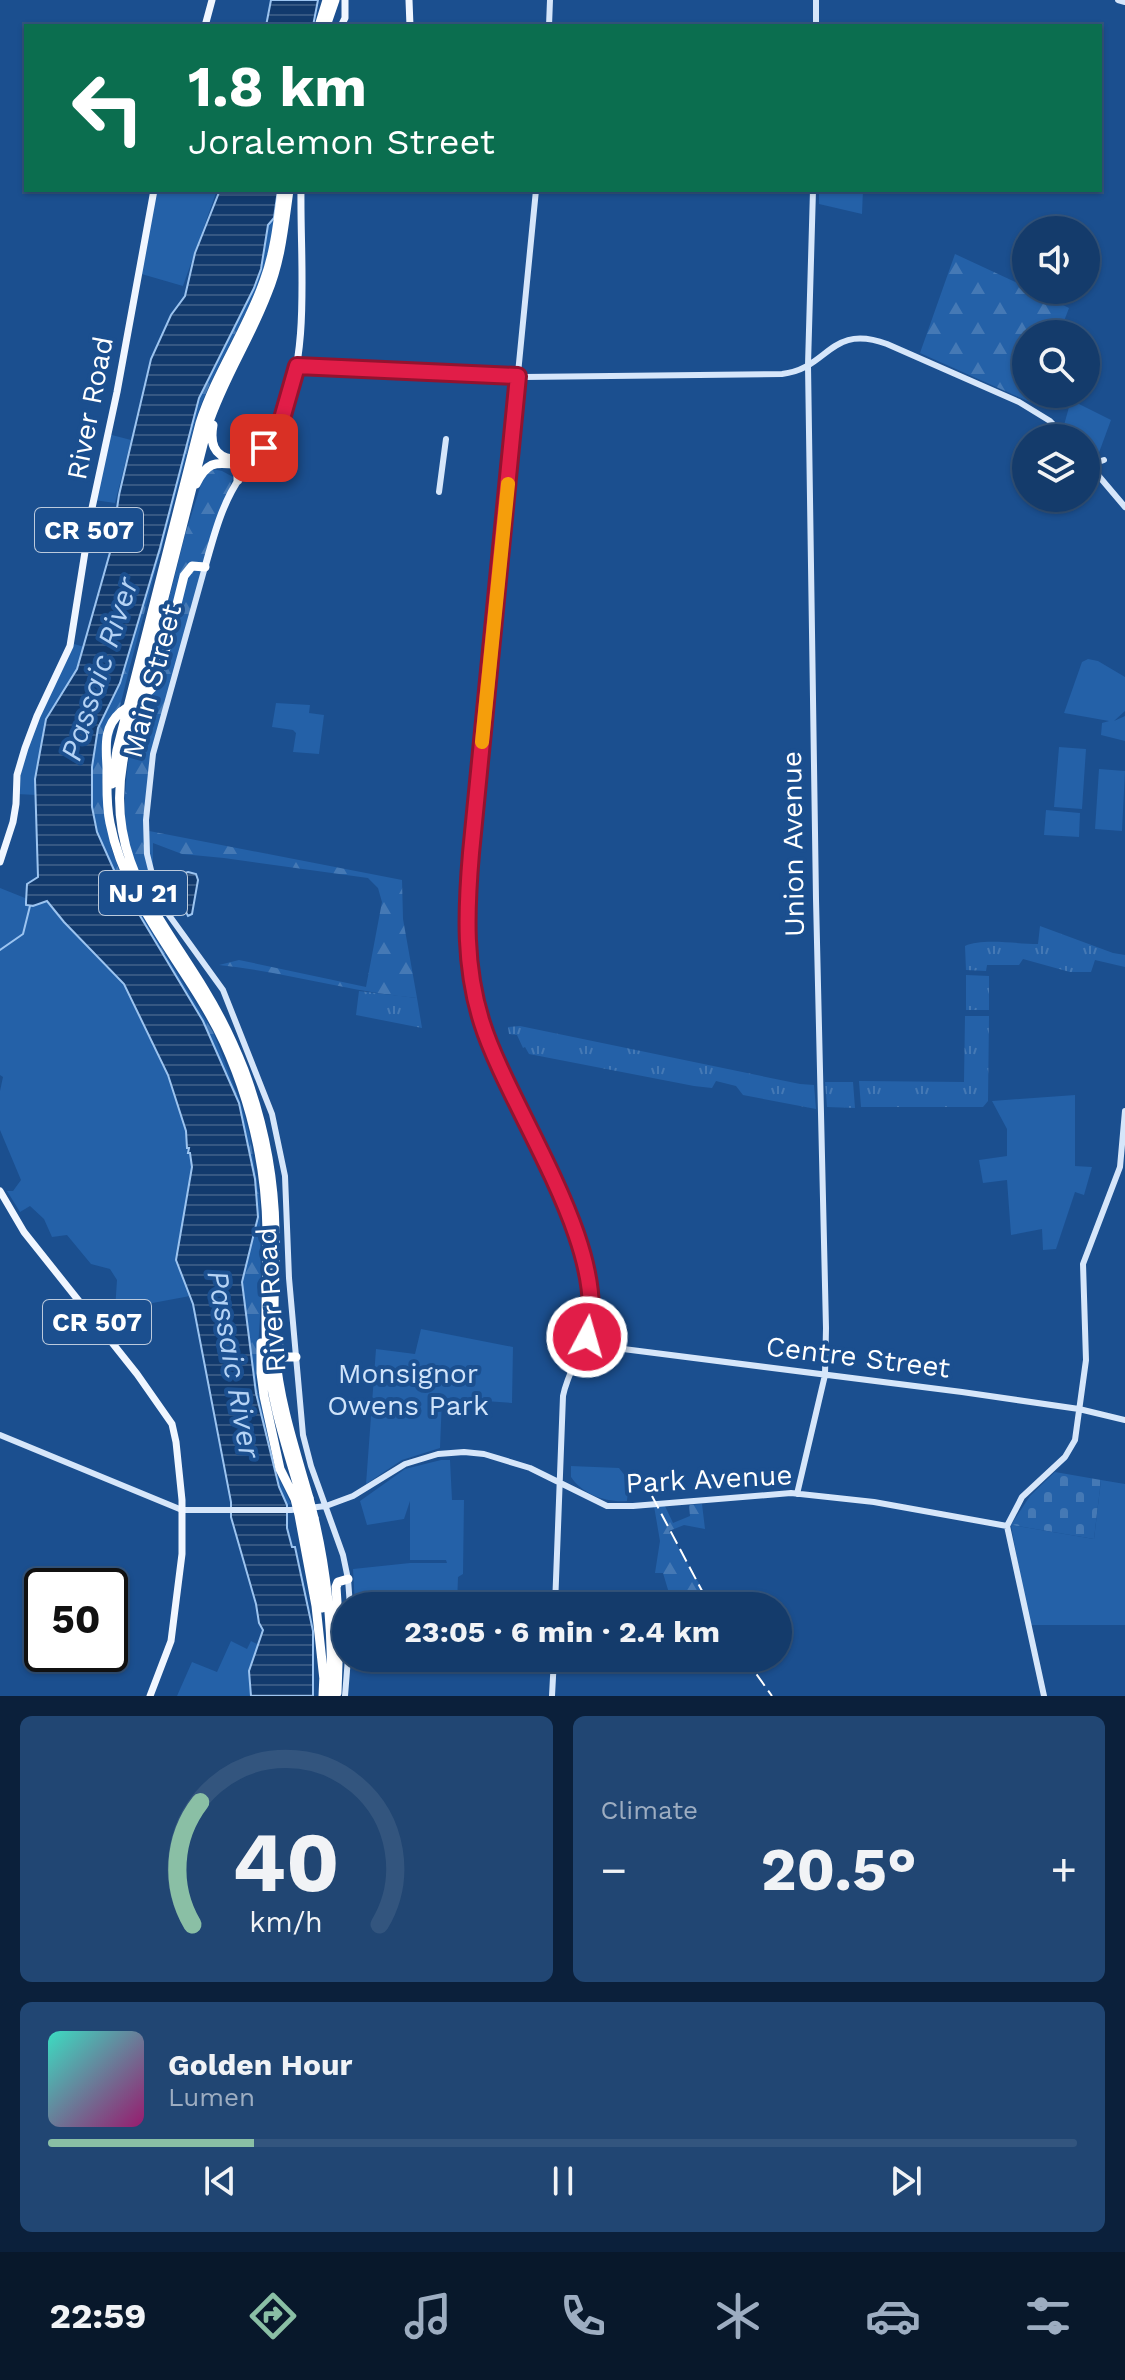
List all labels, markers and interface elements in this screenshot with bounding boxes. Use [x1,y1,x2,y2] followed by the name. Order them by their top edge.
[188,54,367,120] text: 1.8 km
[56,56,160,160] icon: left
[188,121,495,163] text: Joralemon Street
[1012,216,1100,512] map controls
[1012,216,1100,304] button: sound
[1012,320,1100,408] button: search
[60,334,120,482] street label: River Road
[230,414,298,482] pin
[1012,424,1100,512] button: layers
[242,426,286,470] icon: arrive
[35,508,143,552] road number: CR 507
[53,572,145,765] water label: Passaic River
[116,600,188,762] street label: Main Street
[775,751,811,937] street label: Union Avenue
[99,871,187,915] road number: NJ 21
[249,1226,293,1374] street label: River Road
[200,1267,268,1462] water label: Passaic River
[545,1295,629,1379] position arrow
[43,1300,151,1344] road number: CR 507
[764,1329,952,1385] street label: Centre Street
[327,1357,489,1422] park label: Monsignor Owens Park
[625,1458,793,1500] street label: Park Avenue
[24,1568,128,1672] speed limit sign: 50
[404,1614,720,1649] text: 23:05 · 6 min · 2.4 km
[601,1795,698,1825] text: Climate
[233,1814,340,1911] text: 40
[761,1834,917,1905] text: 20.5°
[601,1844,627,1896] text: −
[1050,1844,1077,1896] text: +
[249,1905,323,1939] text: km/h
[168,2047,352,2082] text: Golden Hour
[168,2082,255,2112] text: Lumen
[198,2159,242,2203] icon: previous
[541,2159,585,2203] icon: pause
[884,2159,928,2203] icon: next
[245,2288,301,2344] icon: directions
[400,2288,456,2344] icon: music
[555,2288,611,2344] icon: phone
[710,2288,766,2344] icon: climate
[865,2288,921,2344] icon: car
[1020,2288,1076,2344] icon: filters
[49,2295,146,2337] text: 22:59

